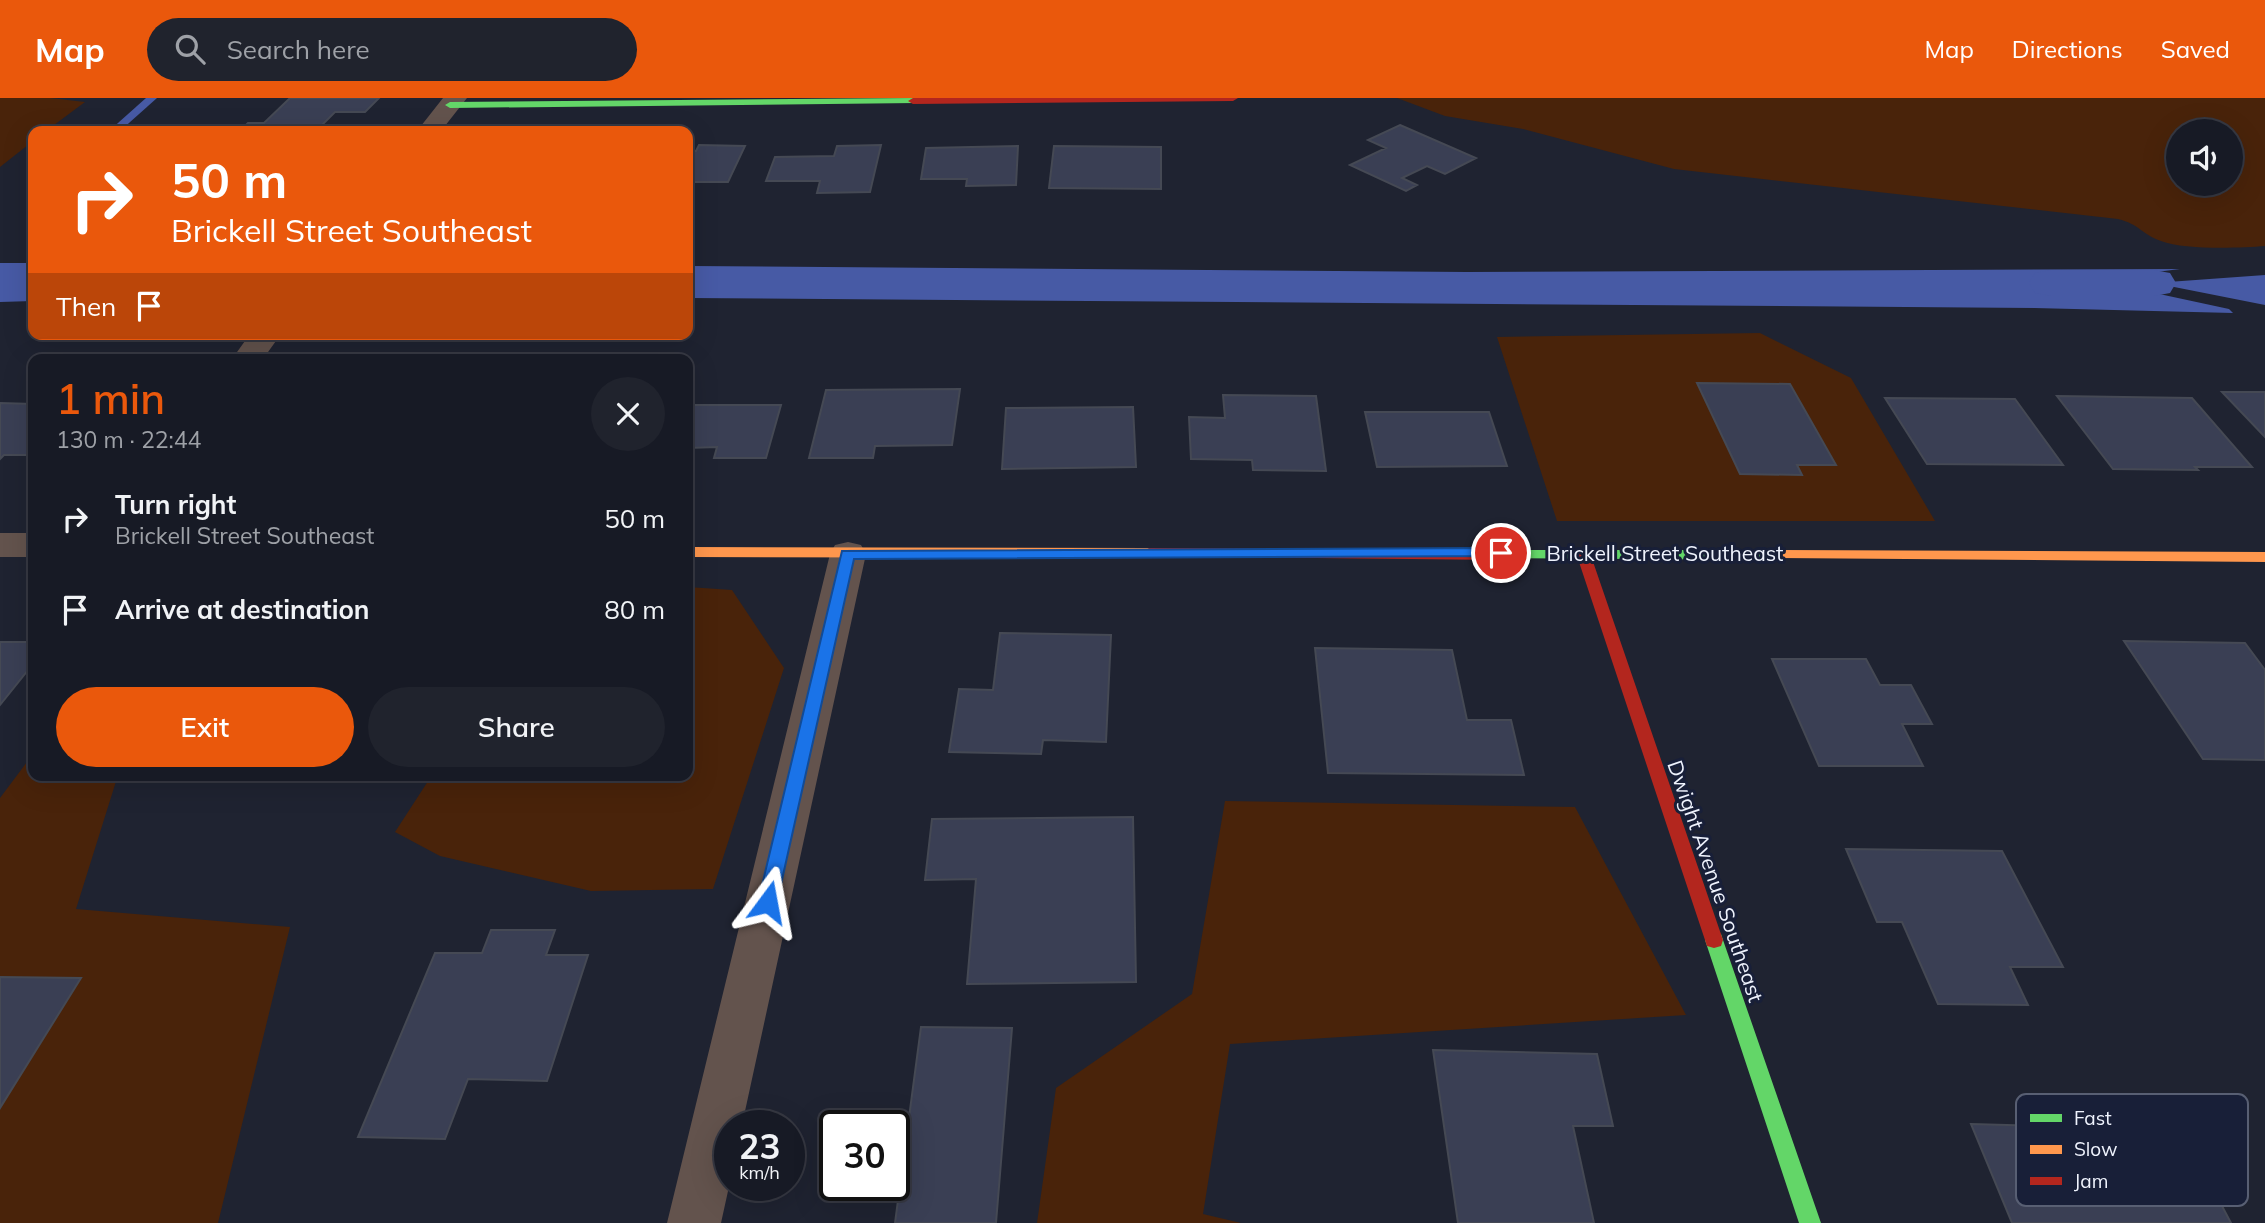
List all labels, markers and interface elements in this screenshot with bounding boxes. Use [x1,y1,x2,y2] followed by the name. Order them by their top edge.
[147,18,637,81] search box
[35,29,105,70] text: Map
[171,30,209,68] icon: search
[227,33,370,66] text: Search here
[1924,34,1974,64] text: Map
[2012,34,2123,64] text: Directions
[2161,34,2230,64] text: Saved
[2166,119,2243,196] map controls
[2166,119,2243,196] button: sound
[171,149,287,210] text: 50 m
[56,154,147,245] icon: right
[171,210,532,250] text: Brickell Street Southeast
[130,287,168,325] icon: arrive
[56,290,116,323] text: Then
[56,372,165,425] text: 1 min
[591,377,665,451] button: close
[56,425,201,454] text: 130 m · 22:44
[115,488,236,521] text: Turn right
[56,500,94,538] icon: right
[604,502,665,535] text: 50 m
[115,521,374,550] text: Brickell Street Southeast
[1471,523,1531,583] pin
[1482,534,1520,572] icon: arrive
[1547,540,1783,566] street label: Brickell Street Southeast
[56,591,94,629] icon: arrive
[115,593,370,626] text: Arrive at destination
[604,593,665,626] text: 80 m
[56,687,354,767] button: Exit
[368,687,665,767] button: Share
[1662,757,1770,1005] street label: Dwight Avenue Southeast
[731,865,805,939] position arrow
[2016,1094,2248,1206] legend
[2074,1106,2112,1130] text: Fast
[819,1110,910,1201] speed limit sign: 30
[738,1124,781,1168] text: 23
[2074,1137,2118,1161] text: Slow
[739,1161,780,1184] text: km/h
[2074,1169,2108,1193] text: Jam

